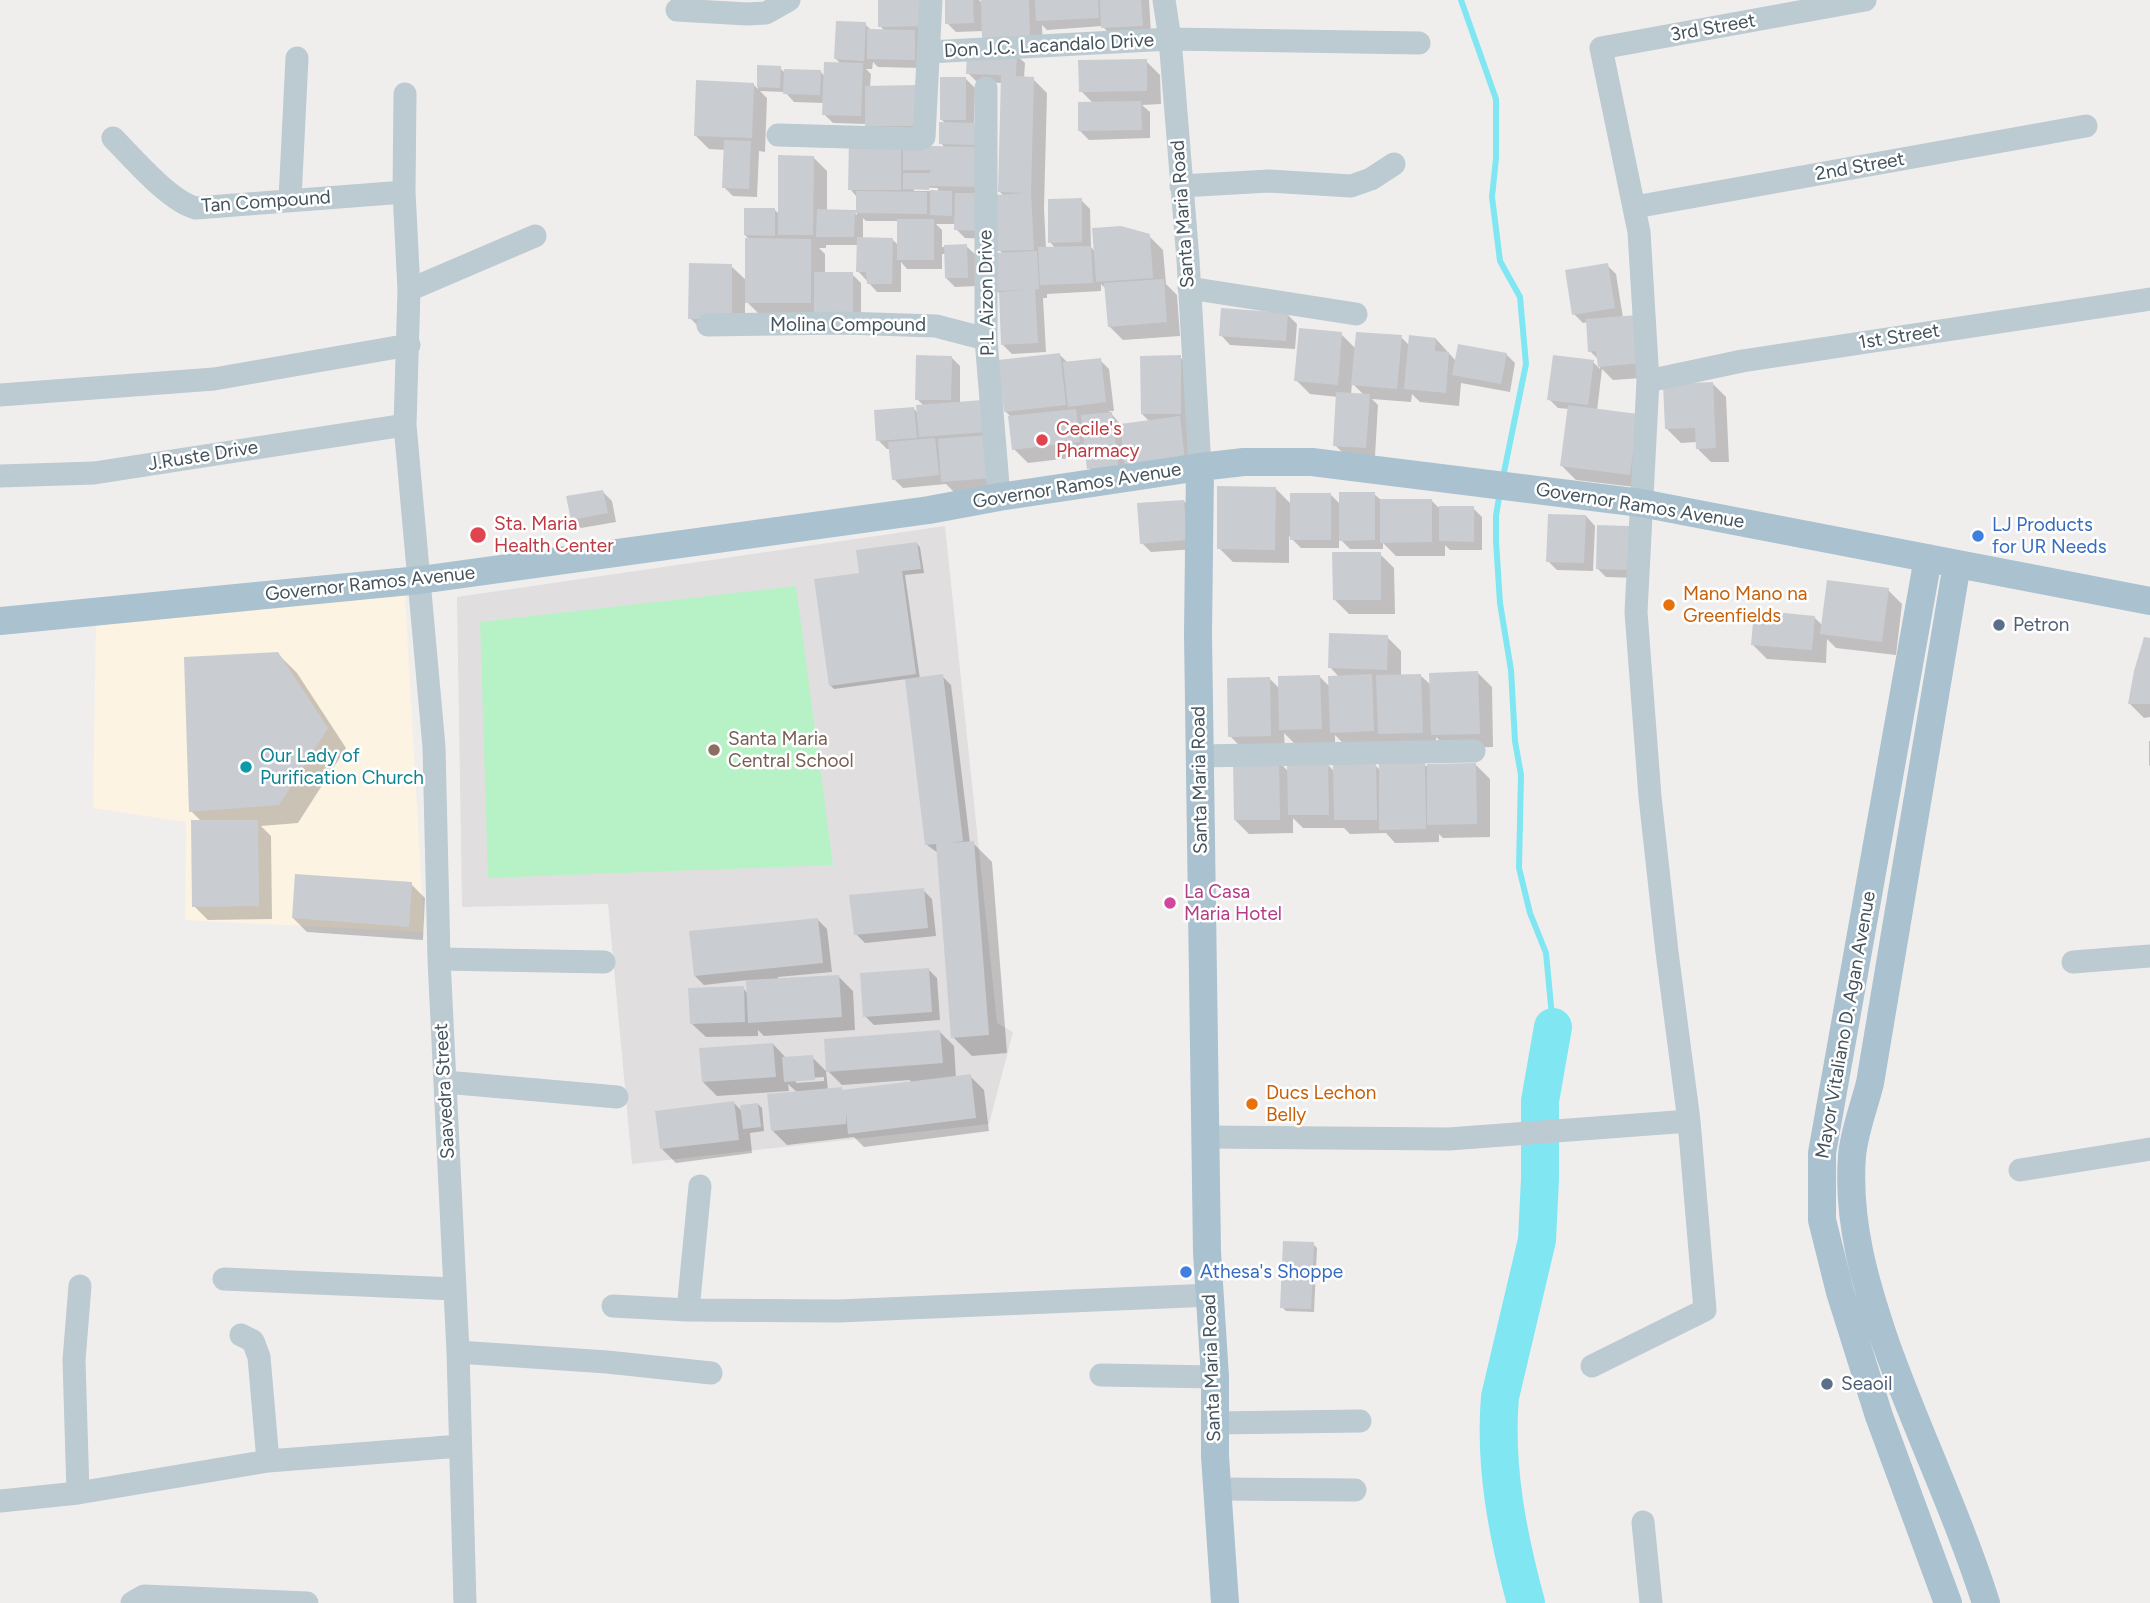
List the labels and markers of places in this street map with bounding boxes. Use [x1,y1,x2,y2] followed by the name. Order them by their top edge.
[1056,418,1140,462] place label: Cecile's Pharmacy
[1034,432,1050,448] marker: Cecile's Pharmacy
[494,513,614,557] place label: Sta. Maria Health Center
[1992,514,2107,558] place label: LJ Products for UR Needs
[468,525,488,545] marker: Sta. Maria Health Center
[1970,528,1986,544] marker: LJ Products for UR Needs
[1683,583,1807,627] place label: Mano Mano na Greenfields
[1661,597,1677,613] marker: Mano Mano na Greenfields
[2013,614,2069,636] place label: Petron
[1991,617,2007,633] marker: Petron
[728,728,854,772] place label: Santa Maria Central School
[706,742,722,758] marker: Santa Maria Central School
[260,745,424,789] place label: Our Lady of Purification Church
[238,759,254,775] marker: Our Lady of Purification Church
[1184,881,1282,925] place label: La Casa Maria Hotel
[1162,895,1178,911] marker: La Casa Maria Hotel
[1266,1082,1376,1126] place label: Ducs Lechon Belly
[1244,1096,1260,1112] marker: Ducs Lechon Belly
[1200,1261,1343,1283] place label: Athesa's Shoppe
[1178,1264,1194,1280] marker: Athesa's Shoppe
[1841,1373,1892,1395] place label: Seaoil
[1819,1376,1835,1392] marker: Seaoil

